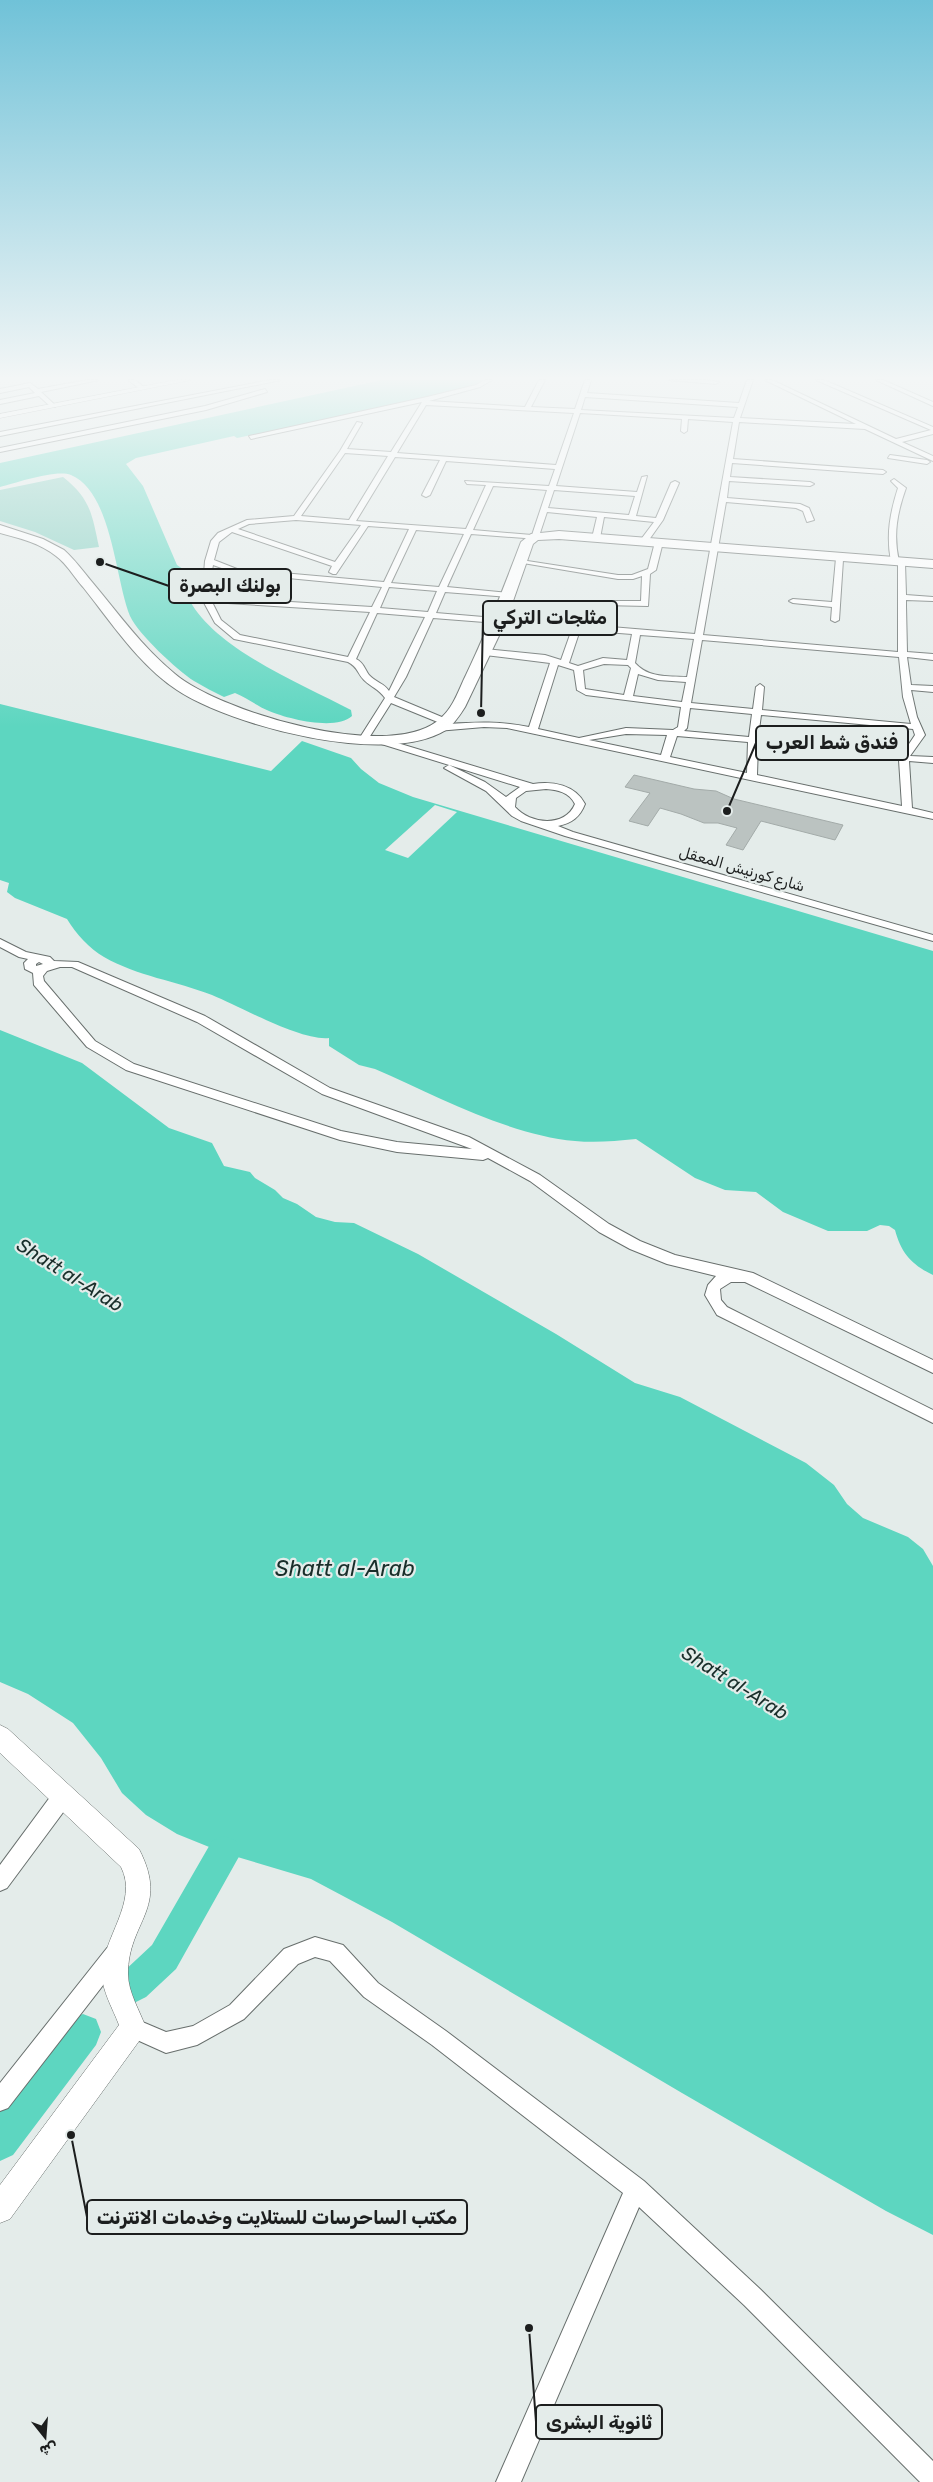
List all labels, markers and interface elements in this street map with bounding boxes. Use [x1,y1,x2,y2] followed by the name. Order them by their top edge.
[169,569,291,603] callout: بولنك البصرة
[179,574,281,597] text: بولنك البصرة
[483,601,617,635] callout: مثلجات التركي
[493,606,607,632] text: مثلجات التركي
[756,726,908,760] callout: فندق شط العرب
[766,731,898,754] text: فندق شط العرب
[677,842,807,897] street label: شارع كورنيش المعقل
[13,1233,127,1317] water label: Shatt al-Arab
[275,1555,415,1582] water label: Shatt al-Arab
[678,1641,792,1725] water label: Shatt al-Arab
[87,2200,467,2234] callout: مكتب الساحرسات للستلايت وخدمات الانترنت
[97,2206,457,2229] text: مكتب الساحرسات للستلايت وخدمات الانترنت
[536,2405,662,2439] callout: ثانوية البشرى
[546,2411,653,2434] text: ثانوية البشرى
[20,2412,70,2462] north arrow
[37,2438,60,2460] text: ش

